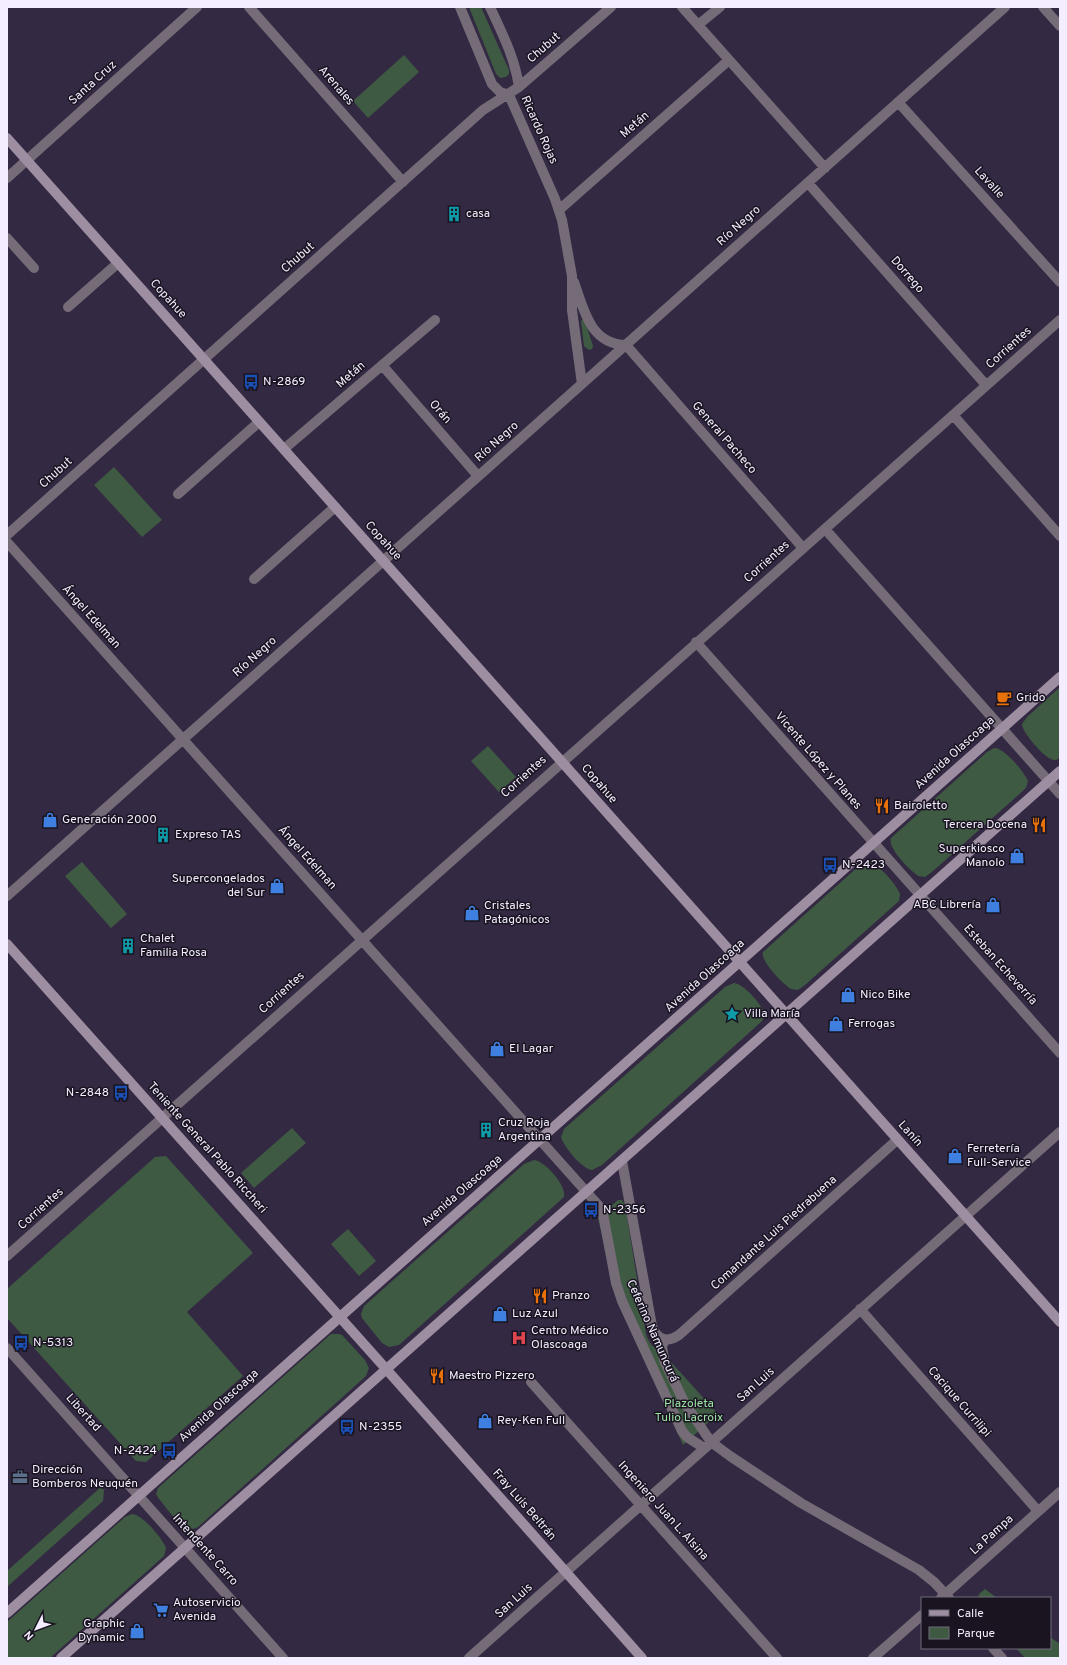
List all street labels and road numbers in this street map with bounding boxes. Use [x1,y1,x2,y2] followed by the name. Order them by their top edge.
[524,29,564,67] street label: Chubut
[66,57,120,109] street label: Santa Cruz
[314,63,358,109] street label: Arenales
[517,93,561,167] street label: Ricardo Rojas
[617,108,653,142] street label: Metán
[970,164,1008,202] street label: Lavalle
[714,202,765,250] street label: Río Negro
[278,239,318,277] street label: Chubut
[887,253,928,297] street label: Dorrego
[146,276,190,322] street label: Copahue
[983,323,1035,373] street label: Corrientes
[333,358,369,392] street label: Metán
[425,397,455,427] street label: Orán
[688,398,760,478] street label: General Pacheco
[472,418,523,466] street label: Río Negro
[36,454,76,492] street label: Chubut
[361,518,405,564] street label: Copahue
[741,537,793,587] street label: Corrientes
[58,582,124,652] street label: Ángel Edelman
[230,633,281,681] street label: Río Negro
[771,709,865,813] street label: Vicente López y Planes
[912,713,998,793] street label: Avenida Olascoaga
[498,752,550,802] street label: Corrientes
[577,761,621,807] street label: Copahue
[274,823,340,893] street label: Ángel Edelman
[959,921,1041,1009] street label: Esteban Echeverría
[662,936,748,1016] street label: Avenida Olascoaga
[256,968,308,1018] street label: Corrientes
[144,1079,270,1217] street label: Teniente General Pablo Riccheri
[894,1118,926,1150] street label: Lanín
[418,1151,506,1231] street label: Avenida Olascoaga
[708,1172,840,1294] street label: Comandante Luis Piedrabuena
[15,1184,67,1234] street label: Corrientes
[622,1277,682,1385] street label: Ceferino Namuncurá
[924,1363,994,1441] street label: Cacique Currilipi
[734,1364,778,1406] street label: San Luis
[176,1366,262,1446] street label: Avenida Olascoaga
[62,1391,104,1435] street label: Libertad
[614,1458,712,1564] street label: Ingeniero Juan L. Alsina
[488,1466,560,1544] street label: Fray Luis Beltrán
[168,1511,242,1590] street label: Intendente Carro
[967,1511,1017,1559] street label: La Pampa
[492,1580,536,1622] street label: San Luis

